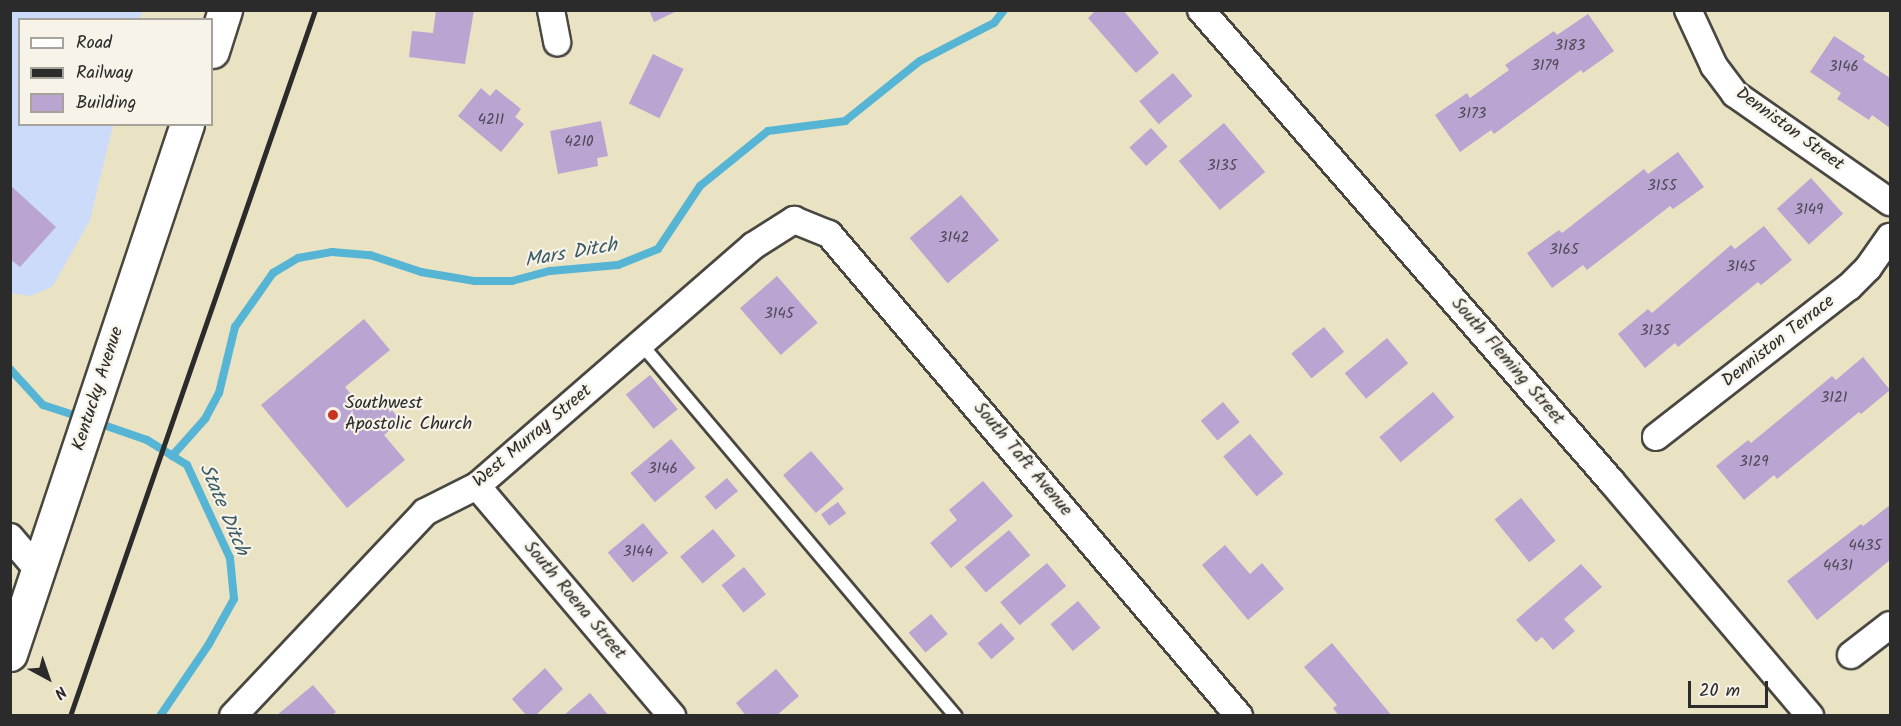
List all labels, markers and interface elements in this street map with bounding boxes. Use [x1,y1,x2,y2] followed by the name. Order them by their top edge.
[18,18,213,126] legend
[76,29,112,58] text: Road
[1555,38,1585,56] house number: 3183
[1531,58,1559,76] house number: 3179
[76,59,133,88] text: Railway
[1829,59,1859,77] house number: 3146
[1731,84,1847,176] street label: Denniston Street
[76,89,136,118] text: Building
[1458,106,1486,124] house number: 3173
[478,112,504,130] house number: 4211
[564,134,594,152] house number: 4210
[1207,158,1237,176] house number: 3135
[1647,178,1677,196] house number: 3155
[1795,202,1823,220] house number: 3149
[939,230,969,248] house number: 3142
[523,234,619,274] water label: Mars Ditch
[1549,242,1579,260] house number: 3165
[1726,259,1756,277] house number: 3145
[1718,291,1840,393] street label: Denniston Terrace
[1446,294,1568,430] street label: South Fleming Street
[764,306,794,324] house number: 3145
[1640,323,1670,341] house number: 3135
[69,324,129,454] street label: Kentucky Avenue
[469,381,597,493] street label: West Murray Street
[1821,390,1847,408] house number: 3121
[345,394,472,436] place label: Southwest Apostolic Church
[968,399,1076,521] street label: South Taft Avenue
[326,408,340,422] marker: Southwest Apostolic Church
[1739,454,1769,472] house number: 3129
[193,460,253,560] water label: State Ditch
[648,461,678,479] house number: 3146
[518,537,630,665] street label: South Roena Street
[1848,538,1882,556] house number: 4435
[623,544,653,562] house number: 3144
[1823,558,1853,576] house number: 4431
[18,648,78,708] north arrow
[1691,669,1770,707] scale bar
[1699,677,1740,706] text: 20 m
[48,679,72,705] text: N

